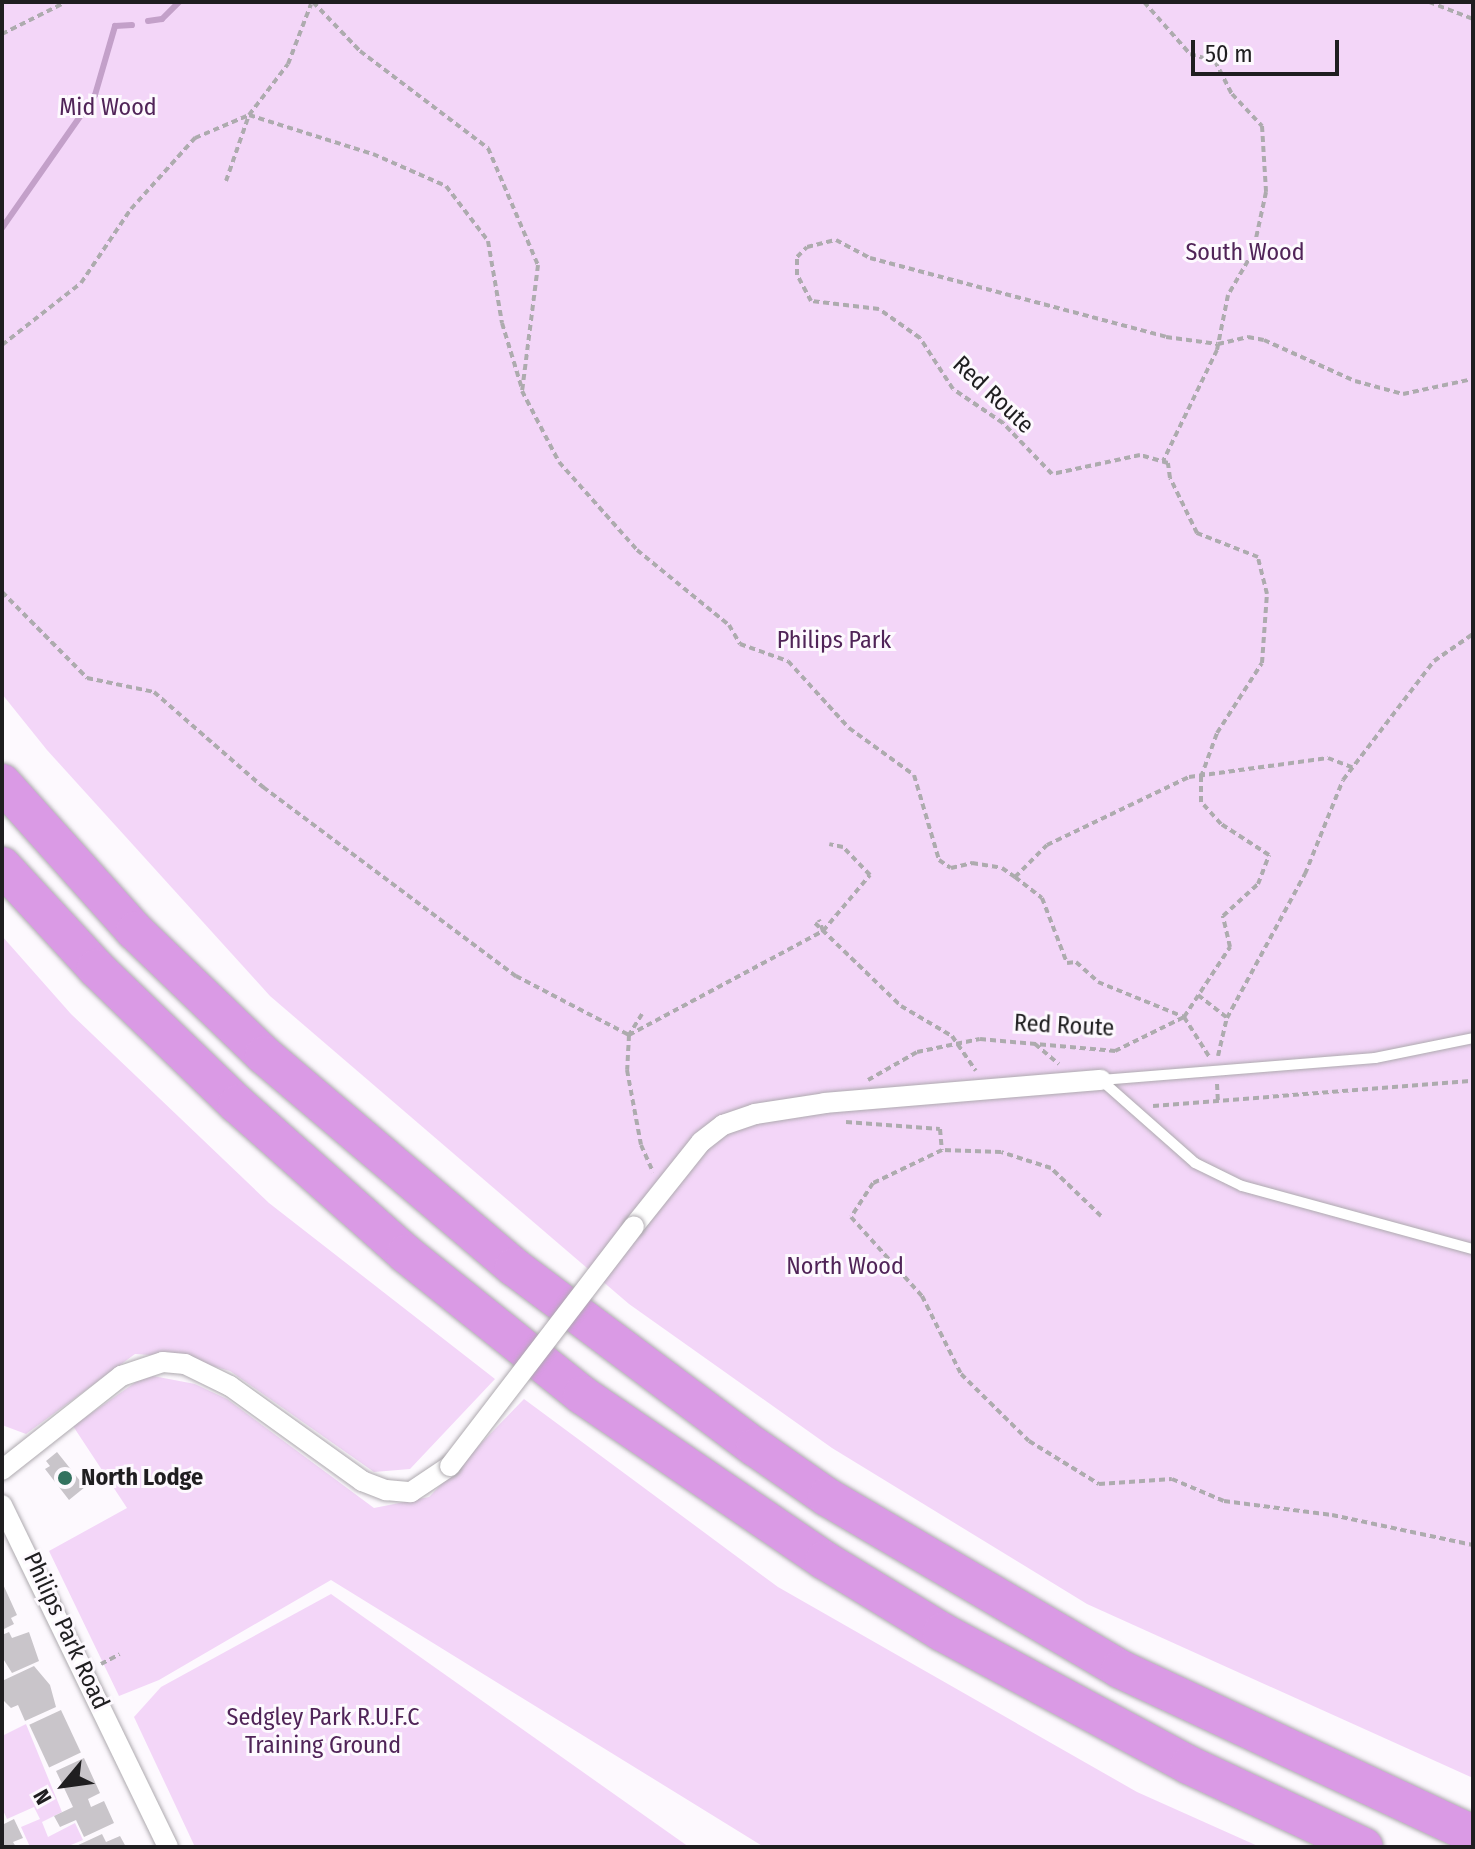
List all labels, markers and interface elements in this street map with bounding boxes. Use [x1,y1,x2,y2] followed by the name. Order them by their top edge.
[1195,24,1343,74] scale bar
[1205,40,1253,68] text: 50 m
[59,94,157,122] park label: Mid Wood
[1185,239,1305,267] park label: South Wood
[946,350,1040,440] street label: Red Route
[777,627,891,655] park label: Philips Park
[1013,1009,1115,1043] street label: Red Route
[786,1253,904,1281] park label: North Wood
[81,1464,203,1492] place label: North Lodge
[56,1469,74,1487] marker: North Lodge
[17,1548,115,1714] street label: Philips Park Road
[227,1704,419,1760] park label: Sedgley Park R.U.F.C Training Ground
[24,1745,104,1825] north arrow
[28,1785,58,1809] text: N

